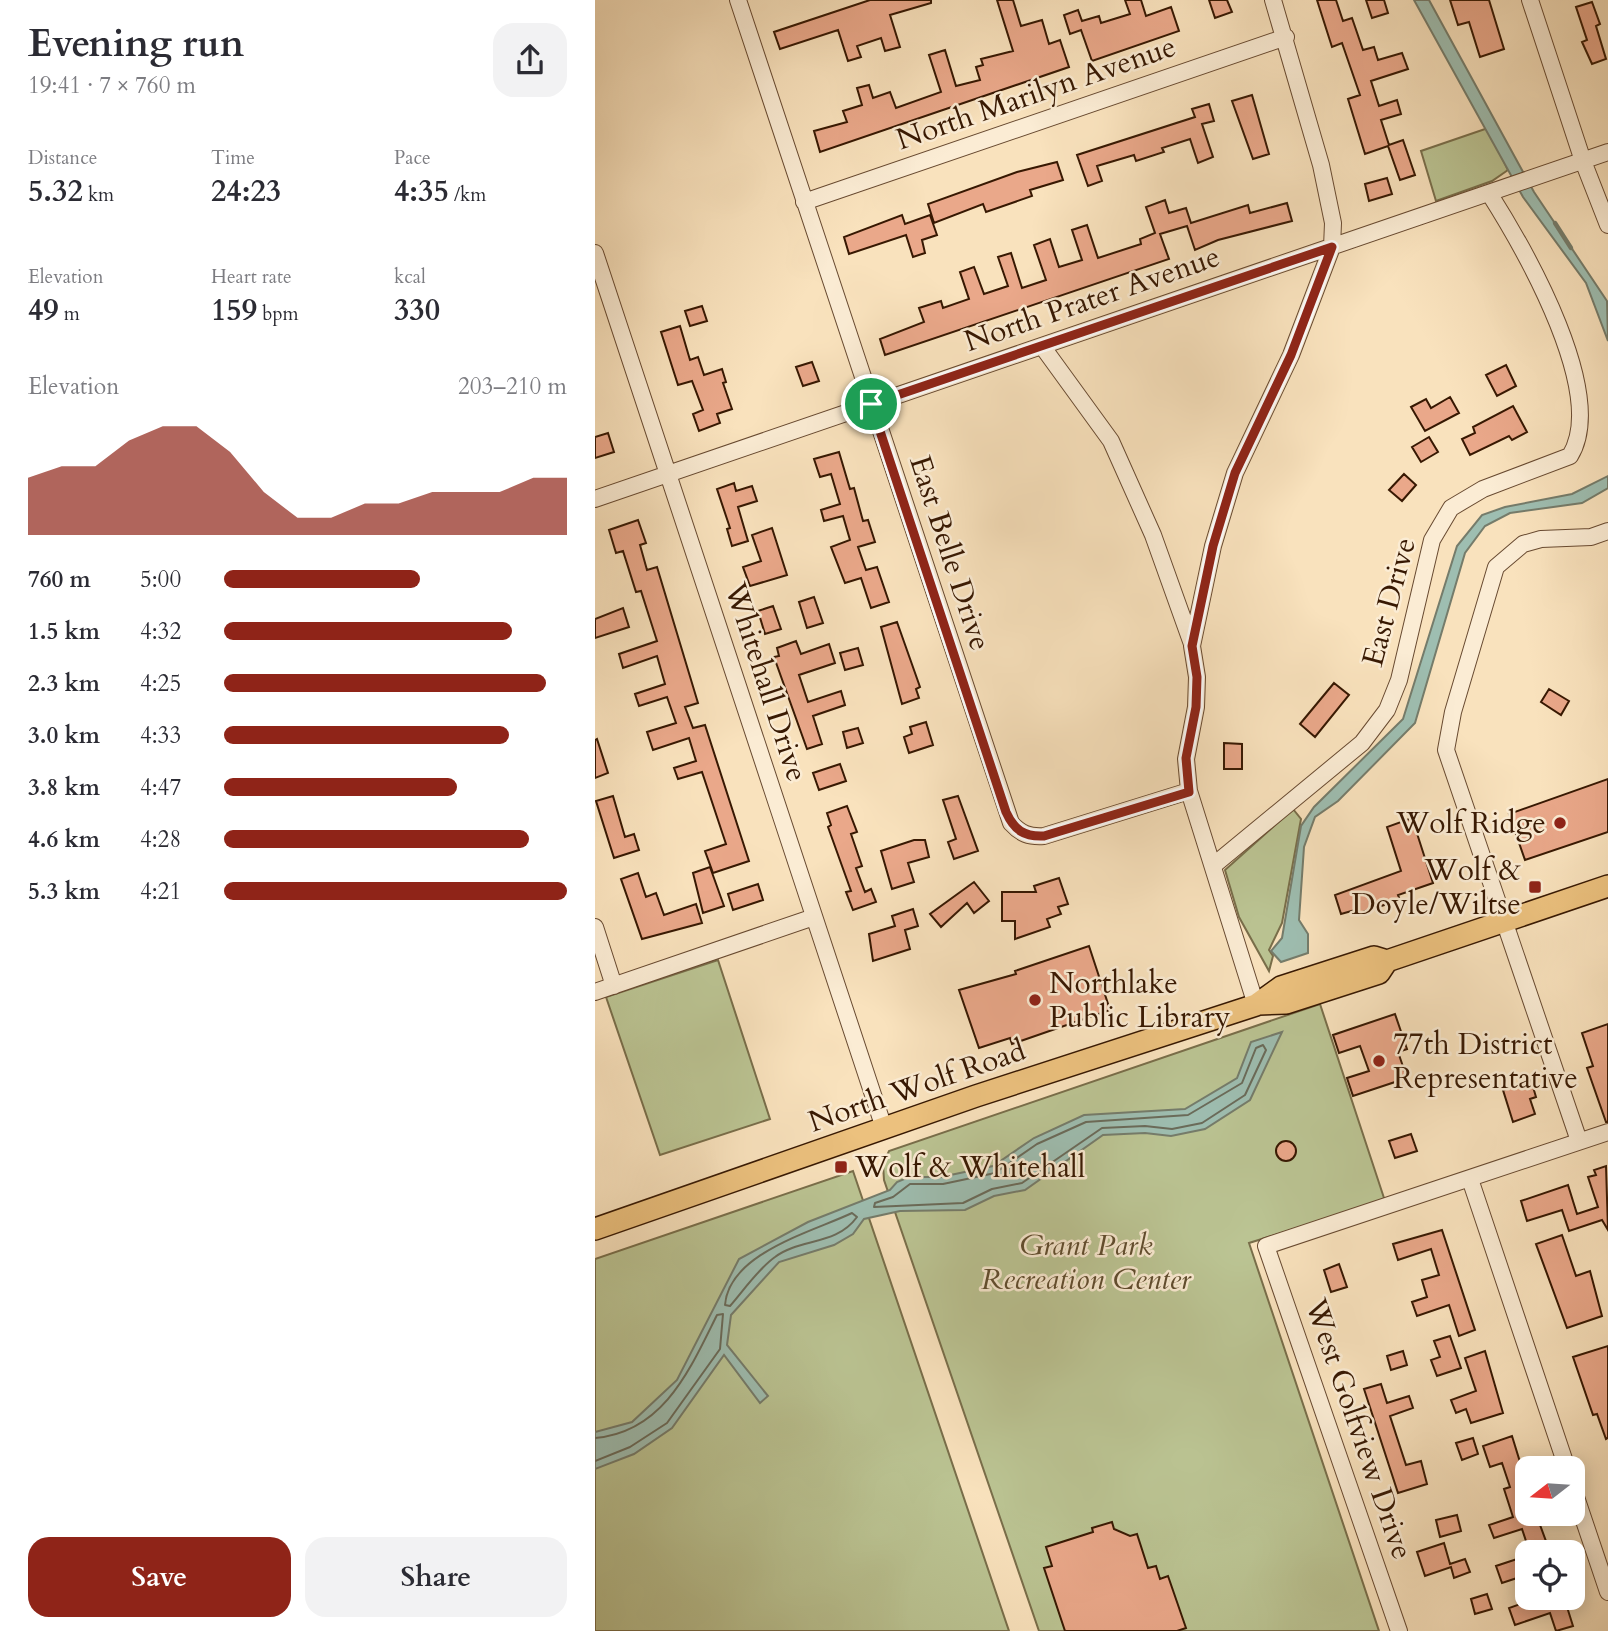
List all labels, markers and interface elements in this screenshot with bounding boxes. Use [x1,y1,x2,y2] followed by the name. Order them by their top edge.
[28,18,244,70] text: Evening run
[493,23,567,97] button: share
[891,26,1181,160] street label: North Marilyn Avenue
[28,70,196,101] text: 19:41 · 7 × 760 m
[28,145,97,171] text: Distance
[211,145,255,171] text: Time
[394,145,431,171] text: Pace
[28,171,83,212] text: 5.32
[211,171,281,212] text: 24:23
[394,171,449,212] text: 4:35
[83,182,114,208] text: km
[449,182,486,208] text: /km
[959,236,1225,362] street label: North Prater Avenue
[28,264,103,290] text: Elevation
[211,264,292,290] text: Heart rate
[394,264,426,290] text: kcal
[28,290,59,331] text: 49
[211,290,257,331] text: 159
[394,290,440,331] text: 330
[59,301,80,327] text: m
[257,301,299,327] text: bpm
[28,371,119,402] text: Elevation
[458,371,567,402] text: 203–210 m
[841,374,901,434] pin
[852,385,890,423] icon: arrive
[899,450,1001,656] street label: East Belle Drive
[1352,533,1426,671] street label: East Drive
[28,564,91,595] text: 760 m
[140,564,181,595] text: 5:00
[714,577,817,787] street label: Whitehall Drive
[28,616,100,647] text: 1.5 km
[140,616,181,647] text: 4:32
[28,668,100,699] text: 2.3 km
[140,668,181,699] text: 4:25
[28,720,100,751] text: 3.0 km
[140,720,181,751] text: 4:33
[28,772,100,803] text: 3.8 km
[140,772,181,803] text: 4:47
[1395,803,1546,844] place label: Wolf Ridge
[1552,815,1568,831] marker: Wolf Ridge
[28,824,100,855] text: 4.6 km
[140,824,181,855] text: 4:28
[1351,850,1521,925] place label: Wolf & Doyle/Wiltse
[28,876,100,907] text: 5.3 km
[140,876,181,907] text: 4:21
[1527,879,1543,895] marker: Wolf & Doyle/Wiltse
[1049,963,1231,1038] place label: Northlake Public Library
[1027,992,1043,1008] marker: Northlake Public Library
[1393,1024,1578,1099] place label: 77th District Representative
[803,1030,1031,1142] street label: North Wolf Road
[1371,1053,1387,1069] marker: 77th District Representative
[854,1147,1086,1188] place label: Wolf & Whitehall
[833,1159,849,1175] marker: Wolf & Whitehall
[981,1225,1192,1300] park label: Grant Park Recreation Center
[1295,1292,1423,1565] street label: West Golfview Drive
[1515,1456,1585,1526] north arrow
[1515,1456,1585,1610] map controls
[28,1537,291,1617] button: Save
[305,1537,567,1617] button: Share
[1515,1540,1585,1610] button: locate

